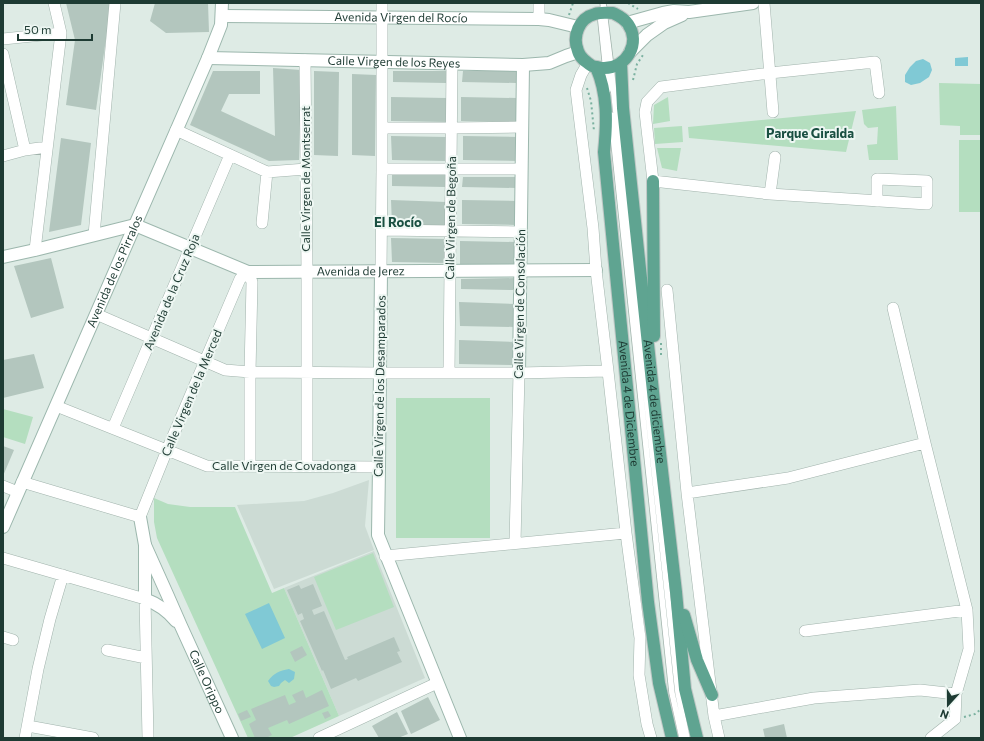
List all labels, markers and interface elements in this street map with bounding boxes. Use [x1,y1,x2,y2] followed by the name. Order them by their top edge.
[334,9,468,24] street label: Avenida Virgen del Rocío
[18,16,92,42] scale bar
[24,22,52,36] text: 50 m
[328,53,460,70] street label: Calle Virgen de los Reyes
[298,106,312,252] street label: Calle Virgen de Montserrat
[766,125,854,141] district label: Parque Giralda
[442,156,458,280] street label: Calle Virgen de Begoña
[83,213,144,329] street label: Avenida de los Pirralos
[374,214,422,230] district label: El Rocío
[511,229,527,379] street label: Calle Virgen de Consolación
[140,231,202,352] street label: Avenida de la Cruz Roja
[317,263,405,278] street label: Avenida de Jerez
[370,295,388,477] street label: Calle Virgen de los Desamparados
[158,327,224,458] street label: Calle Virgen de la Merced
[642,338,669,464] street label: Avenida 4 de diciembre
[616,340,643,467] street label: Avenida 4 de Diciembre
[212,458,356,472] street label: Calle Virgen de Covadonga
[187,647,228,715] street label: Calle Orippo
[928,685,968,725] north arrow
[938,707,950,722] text: N

